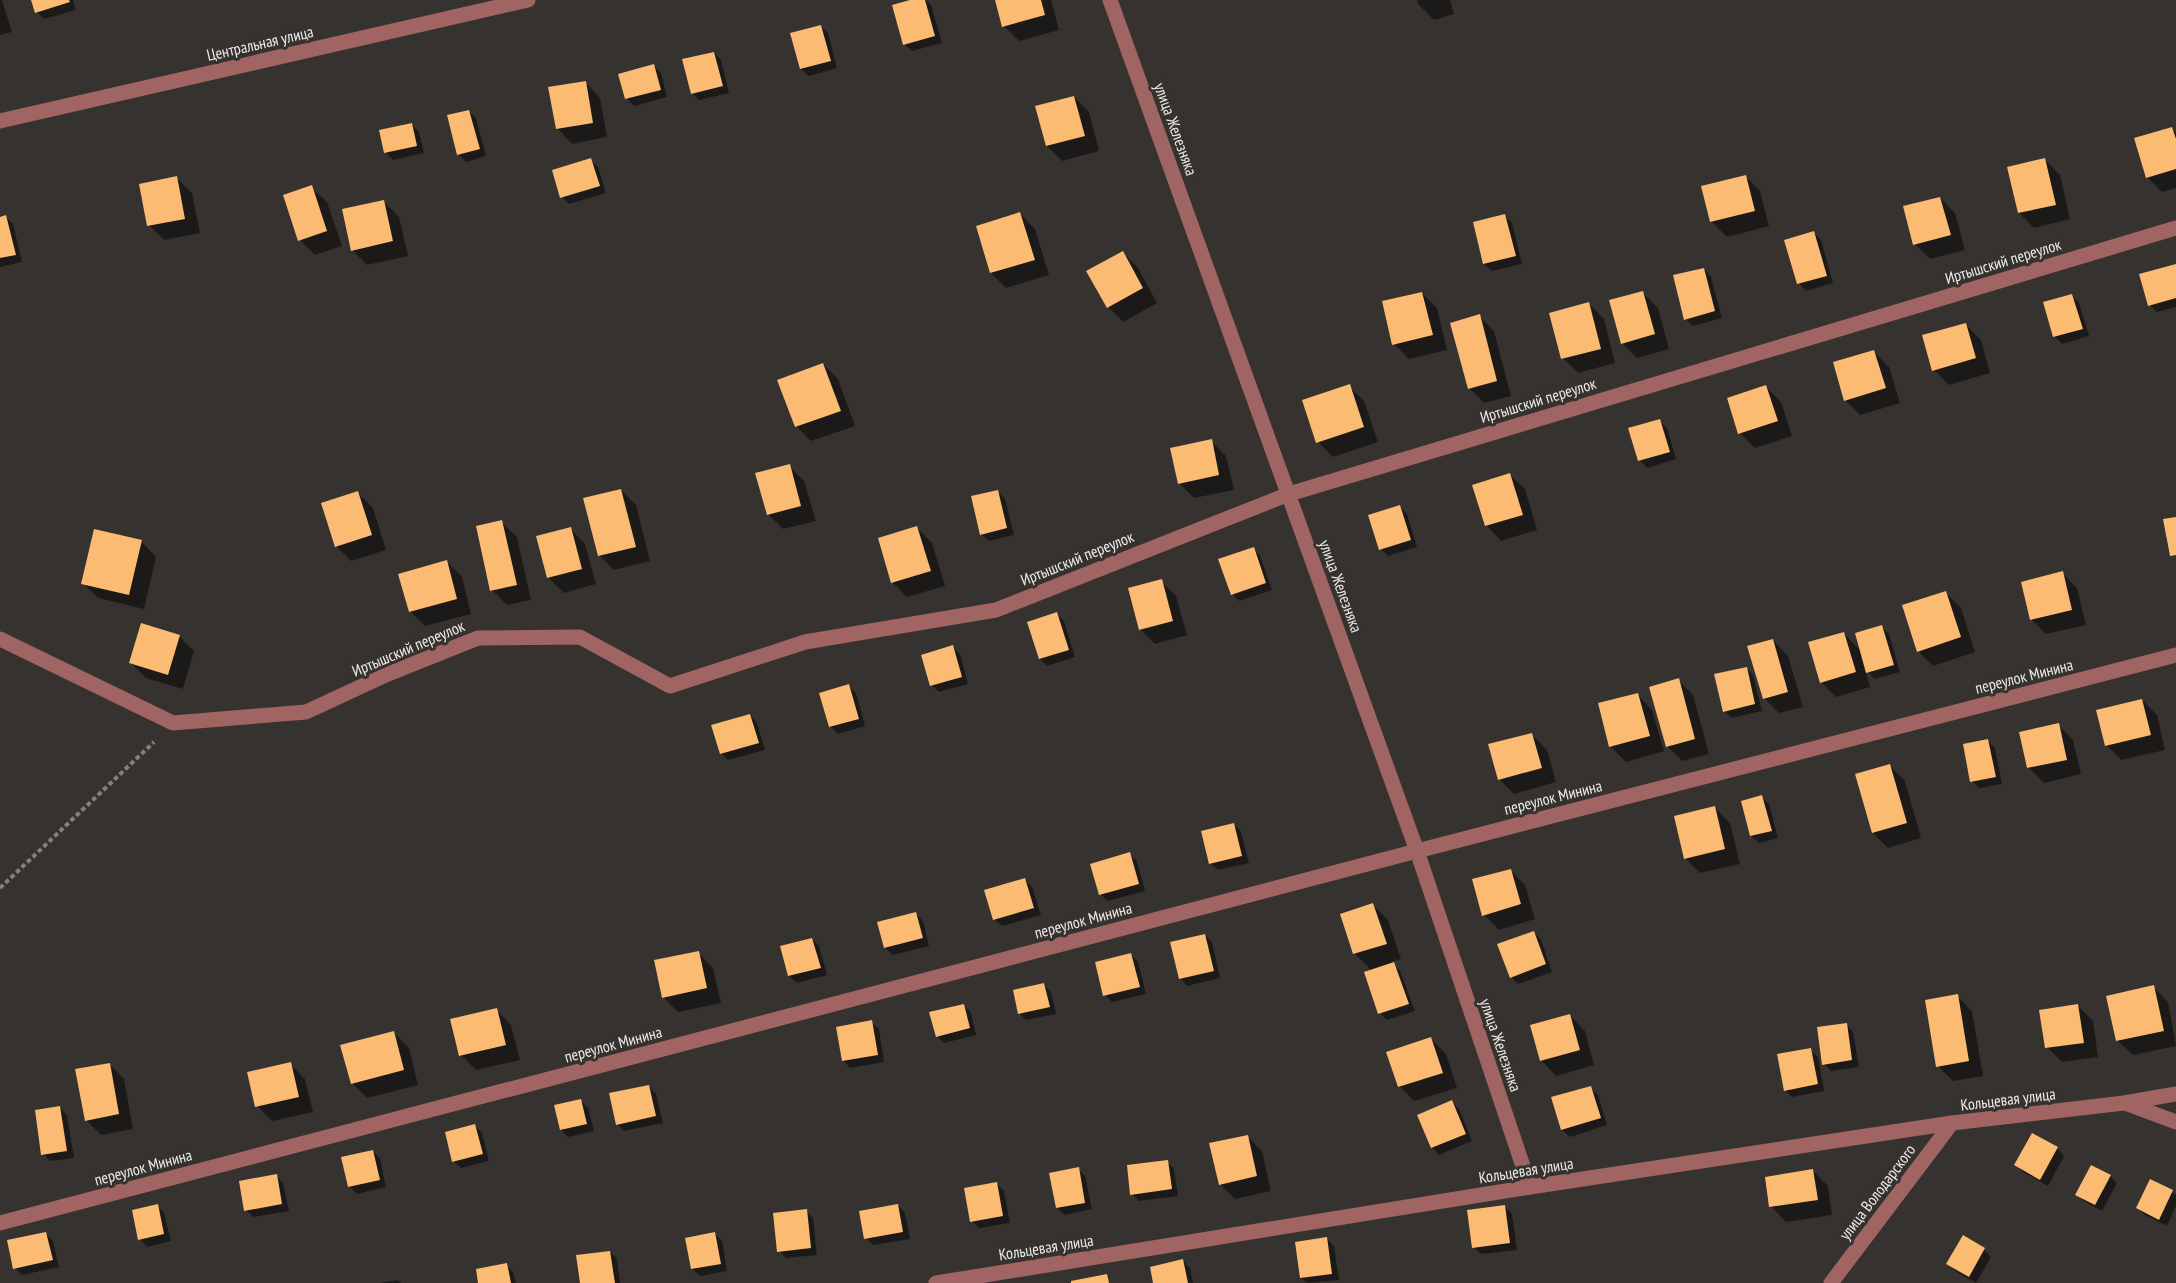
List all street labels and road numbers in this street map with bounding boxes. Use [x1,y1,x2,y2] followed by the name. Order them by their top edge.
[205,21,315,65] street label: Центральная улица
[1150,80,1202,178] street label: улица Железняка
[1943,234,2064,288] street label: Иртышский переулок
[1478,373,1599,427] street label: Иртышский переулок
[1017,526,1137,590] street label: Иртышский переулок
[1315,537,1367,635] street label: улица Железняка
[349,615,468,681] street label: Иртышский переулок
[1973,654,2075,698] street label: переулок Минина
[1502,775,1604,819] street label: переулок Минина
[1032,897,1134,943] street label: переулок Минина
[1476,996,1526,1094] street label: улица Железняка
[562,1021,664,1067] street label: переулок Минина
[1959,1083,2057,1115] street label: Кольцевая улица
[1835,1140,1920,1244] street label: улица Володарского
[92,1144,194,1190] street label: переулок Минина
[1477,1153,1575,1187] street label: Кольцевая улица
[997,1230,1095,1264] street label: Кольцевая улица

